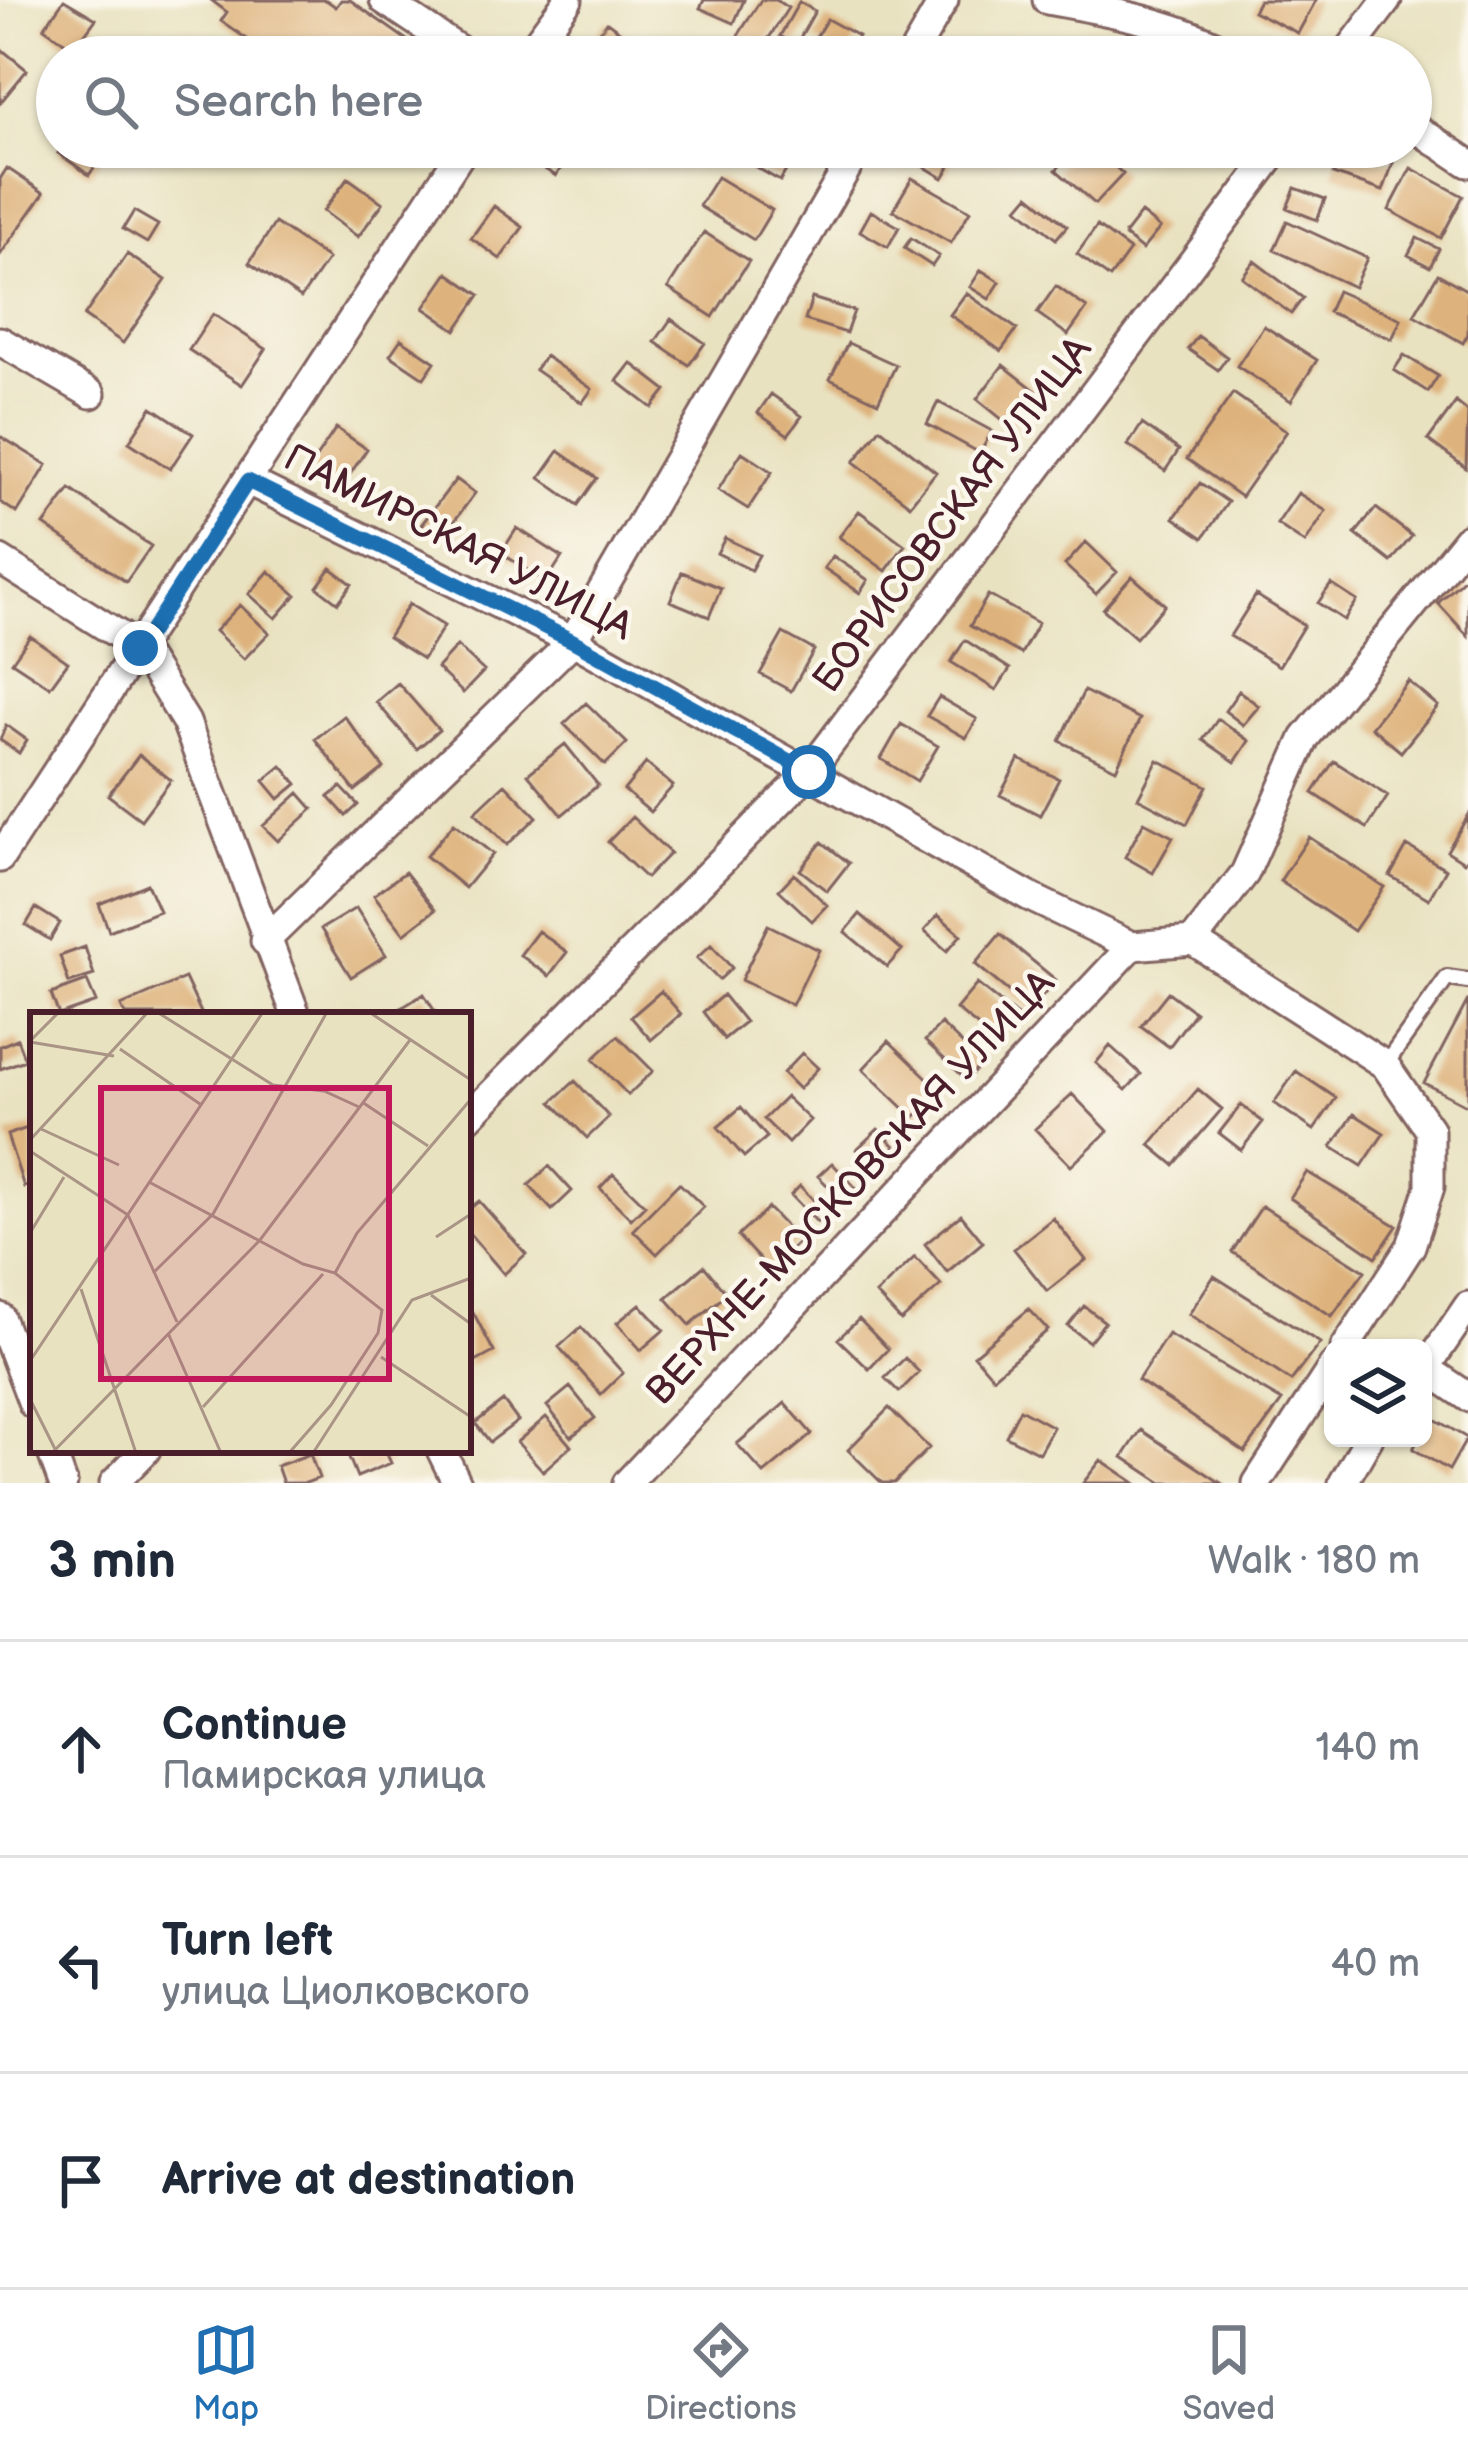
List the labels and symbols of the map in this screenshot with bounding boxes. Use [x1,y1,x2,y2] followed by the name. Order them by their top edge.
[804,328,1102,702] street label: БОРИСОВСКАЯ УЛИЦА
[276,435,640,651] street label: ПАМИРСКАЯ УЛИЦА
[113,621,167,675] route end
[782,745,836,799] route start
[637,961,1065,1415] street label: ВЕРХНЕ-МОСКОВСКАЯ УЛИЦА
[30,1012,471,1453] inset map

